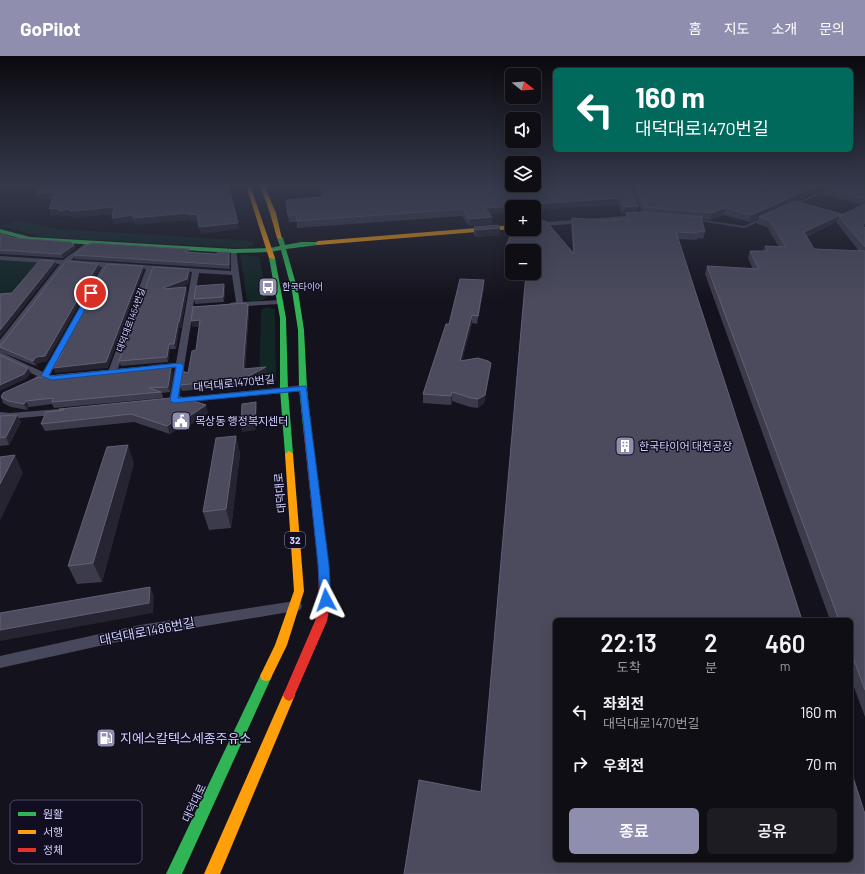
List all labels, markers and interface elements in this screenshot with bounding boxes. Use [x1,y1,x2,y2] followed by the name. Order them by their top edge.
[20,17,81,40] text: GoPilot
[689,20,702,37] text: 홈
[724,20,749,37] text: 지도
[771,20,797,37] text: 소개
[819,20,845,37] text: 문의
[505,68,541,104] north arrow
[505,68,541,280] map controls
[635,80,705,114] text: 160 m
[569,84,621,136] icon: left
[505,112,541,148] button: sound
[635,117,769,139] text: 대덕대로1470번길
[505,156,541,192] button: layers
[505,200,541,236] button: +
[505,244,541,280] button: −
[74,276,108,310] pin
[257,276,279,298] bus stop icon: 한국타이어
[282,281,323,292] place label: 한국타이어
[80,282,102,304] icon: arrive
[114,286,147,353] street label: 대덕대로1454번길
[193,372,275,393] street label: 대덕대로1470번길
[170,410,192,432] public building icon: 목상동 행정복지센터
[195,414,288,427] place label: 목상동 행정복지센터
[614,435,636,457] building icon: 한국타이어 대전공장
[639,439,732,452] place label: 한국타이어 대전공장
[271,472,288,514] street label: 대덕대로
[285,532,305,548] road number: 32
[305,579,347,621] position arrow
[98,614,196,648] street label: 대덕대로1486번길
[601,628,657,657] text: 22:13
[704,628,718,657] text: 2
[765,629,805,658] text: 460
[780,658,791,674] text: m
[617,659,641,675] text: 도착
[705,659,717,675] text: 분
[603,694,644,712] text: 좌회전
[569,701,591,723] icon: left
[800,703,837,721] text: 160 m
[603,715,700,731] text: 대덕대로1470번길
[95,727,117,749] fuel station icon: 지에스칼텍스세종주유소
[120,730,252,746] place label: 지에스칼텍스세종주유소
[569,753,591,775] icon: right
[806,755,837,773] text: 70 m
[603,756,644,774] text: 우회전
[179,782,208,824] street label: 대덕대로
[10,800,142,864] legend
[43,807,63,820] text: 원활
[569,808,699,854] button: 종료
[707,808,837,854] button: 공유
[43,825,63,838] text: 서행
[43,843,63,856] text: 정체

